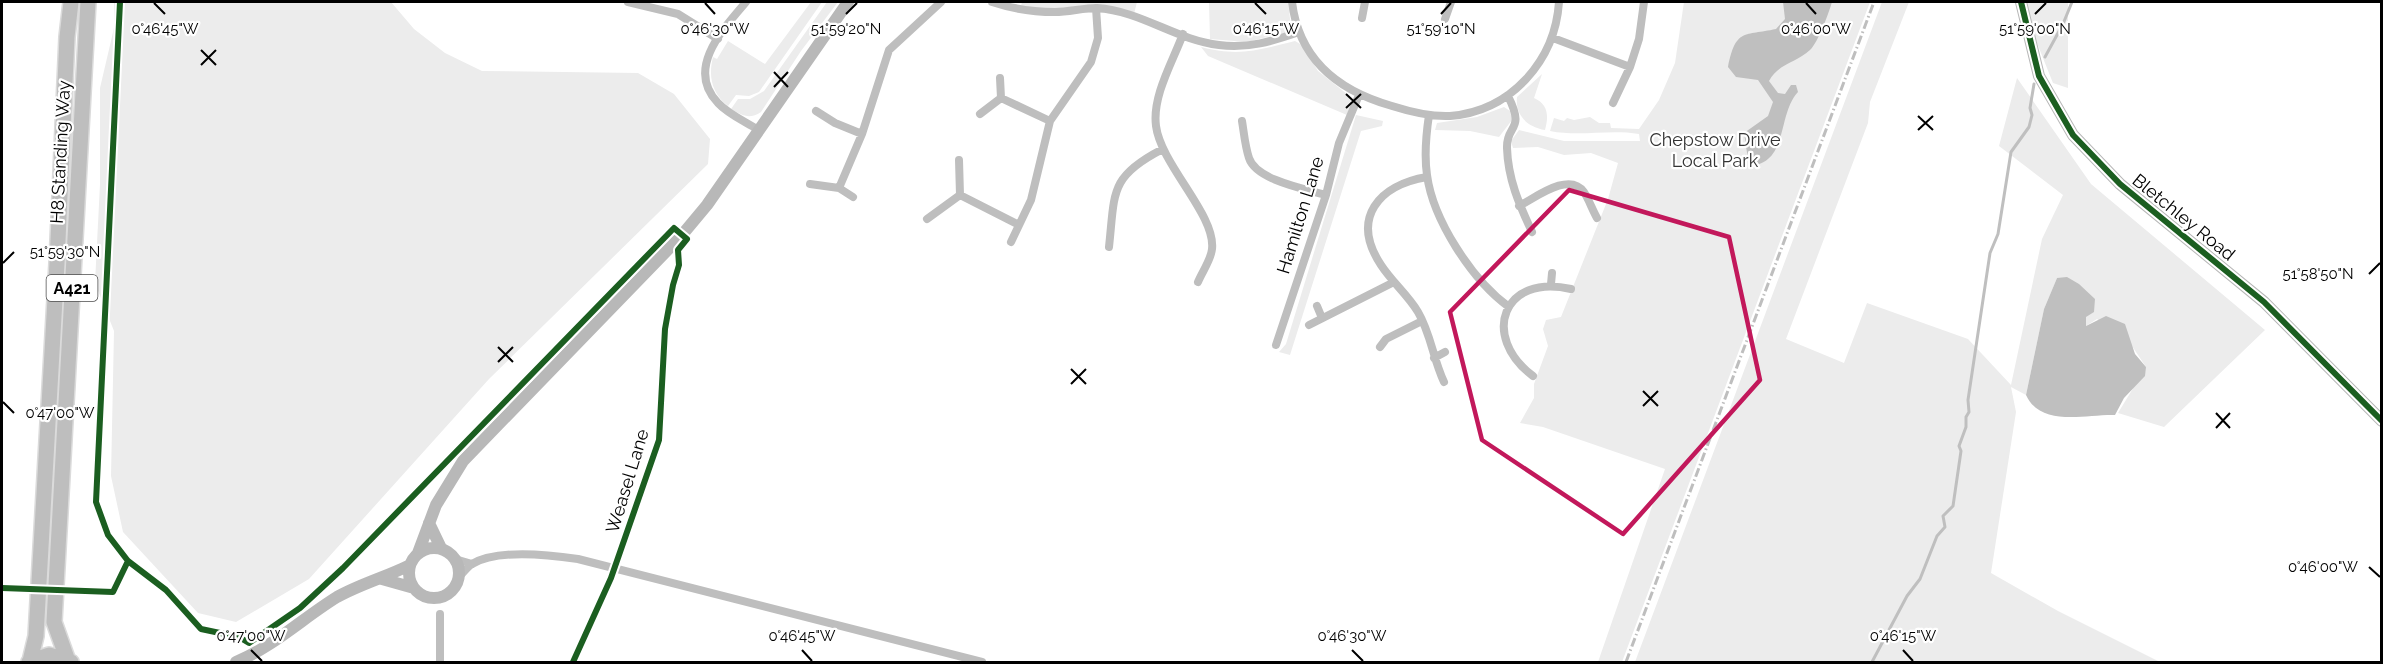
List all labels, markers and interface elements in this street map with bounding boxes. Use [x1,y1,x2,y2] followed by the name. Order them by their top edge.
[131,20,199,38] text: 0°46'45"W
[681,20,750,38] text: 0°46'30"W
[811,20,881,38] text: 51°59'20"N
[1233,20,1300,38] text: 0°46'15"W
[1406,20,1476,38] text: 51°59'10"N
[1781,20,1851,38] text: 0°46'00"W
[1999,20,2071,38] text: 51°59'00"N
[46,80,74,224] street label: H8 Standing Way
[1649,129,1781,171] park label: Chepstow Drive Local Park
[1272,153,1328,276] street label: Hamilton Lane
[2128,169,2240,265] street label: Bletchley Road
[30,243,100,261] text: 51°59'30"N
[2283,265,2354,283] text: 51°58'50"N
[46,275,98,301] road number: A421
[26,404,95,422] text: 0°47'00"W
[601,426,653,536] street label: Weasel Lane
[2288,558,2358,576] text: 0°46'00"W
[217,627,286,645] text: 0°47'00"W
[768,627,836,645] text: 0°46'45"W
[1318,627,1387,645] text: 0°46'30"W
[1870,627,1937,645] text: 0°46'15"W

